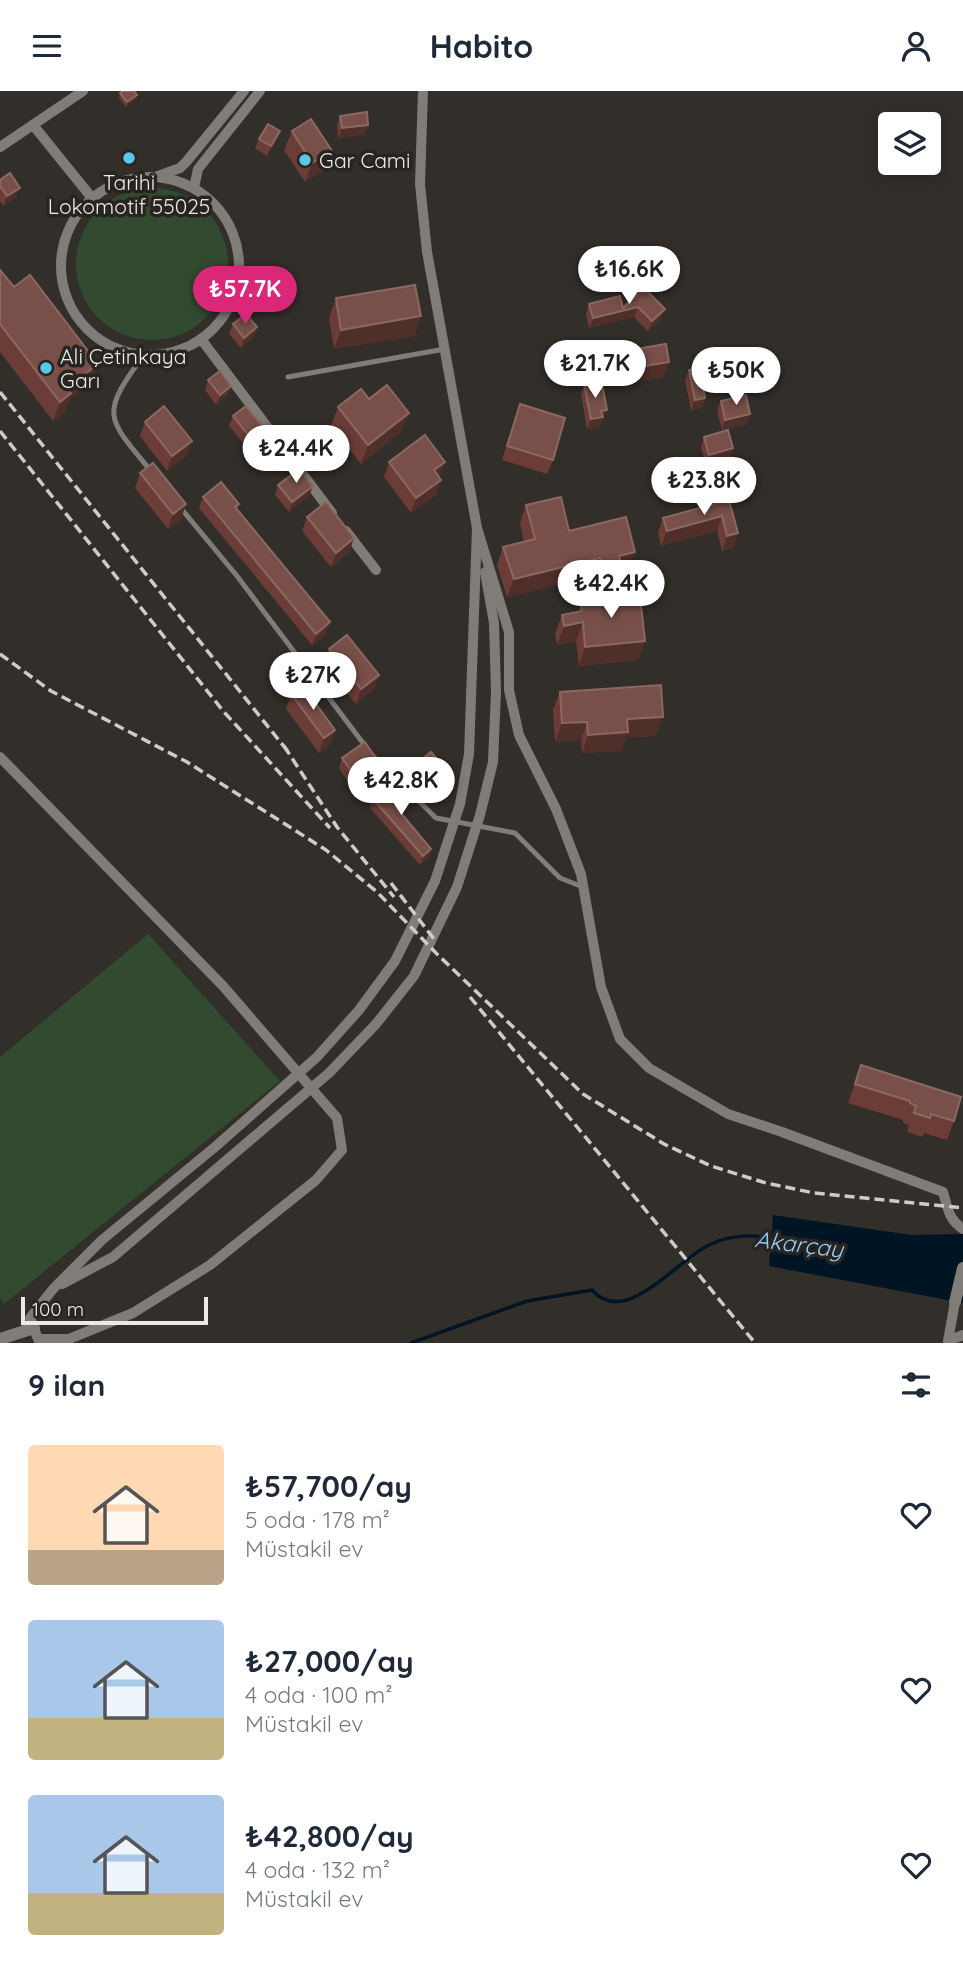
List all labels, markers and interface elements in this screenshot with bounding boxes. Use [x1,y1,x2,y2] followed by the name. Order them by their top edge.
[430,26,533,66] text: Habito
[28,27,66,65] icon: menu
[897,27,935,65] icon: person
[878,112,941,175] map controls
[878,112,941,175] button: layers
[319,147,411,173] place label: Gar Cami
[121,150,137,166] marker: Tarihi Lokomotif 55025
[297,152,313,168] marker: Gar Cami
[48,169,210,219] place label: Tarihi Lokomotif 55025
[572,247,686,306] pin: ₺16.6K
[594,254,664,283] text: ₺16.6K
[188,267,302,326] pin: ₺57.7K
[209,274,281,303] text: ₺57.7K
[538,341,652,400] pin: ₺21.7K
[60,343,187,393] place label: Ali Çetinkaya Garı
[695,347,777,407] pin: ₺50K
[560,348,630,377] text: ₺21.7K
[708,355,765,384] text: ₺50K
[38,360,54,376] marker: Ali Çetinkaya Garı
[239,425,353,485] pin: ₺24.4K
[259,433,333,462] text: ₺24.4K
[647,457,761,517] pin: ₺23.8K
[667,465,741,494] text: ₺23.8K
[554,561,668,620] pin: ₺42.4K
[574,568,648,597] text: ₺42.4K
[272,653,354,712] pin: ₺27K
[285,660,341,689] text: ₺27K
[344,757,458,817] pin: ₺42.8K
[364,765,438,794] text: ₺42.8K
[753,1224,847,1264] water label: Akarçay
[21,1294,208,1326] scale bar
[32,1297,84,1321] text: 100 m
[28,1366,105,1404] text: 9 ilan
[897,1366,935,1404] icon: filters
[245,1467,412,1505] text: ₺57,700/ay
[84,1473,168,1557] icon: home
[897,1496,935,1534] icon: heart
[245,1505,390,1534] text: 5 oda · 178 m²
[245,1534,363,1563] text: Müstakil ev
[245,1642,414,1680] text: ₺27,000/ay
[84,1648,168,1732] icon: home
[897,1671,935,1709] icon: heart
[245,1680,393,1709] text: 4 oda · 100 m²
[245,1709,363,1738] text: Müstakil ev
[245,1817,414,1855] text: ₺42,800/ay
[84,1823,168,1907] icon: home
[897,1846,935,1884] icon: heart
[245,1855,390,1884] text: 4 oda · 132 m²
[245,1884,363,1913] text: Müstakil ev

